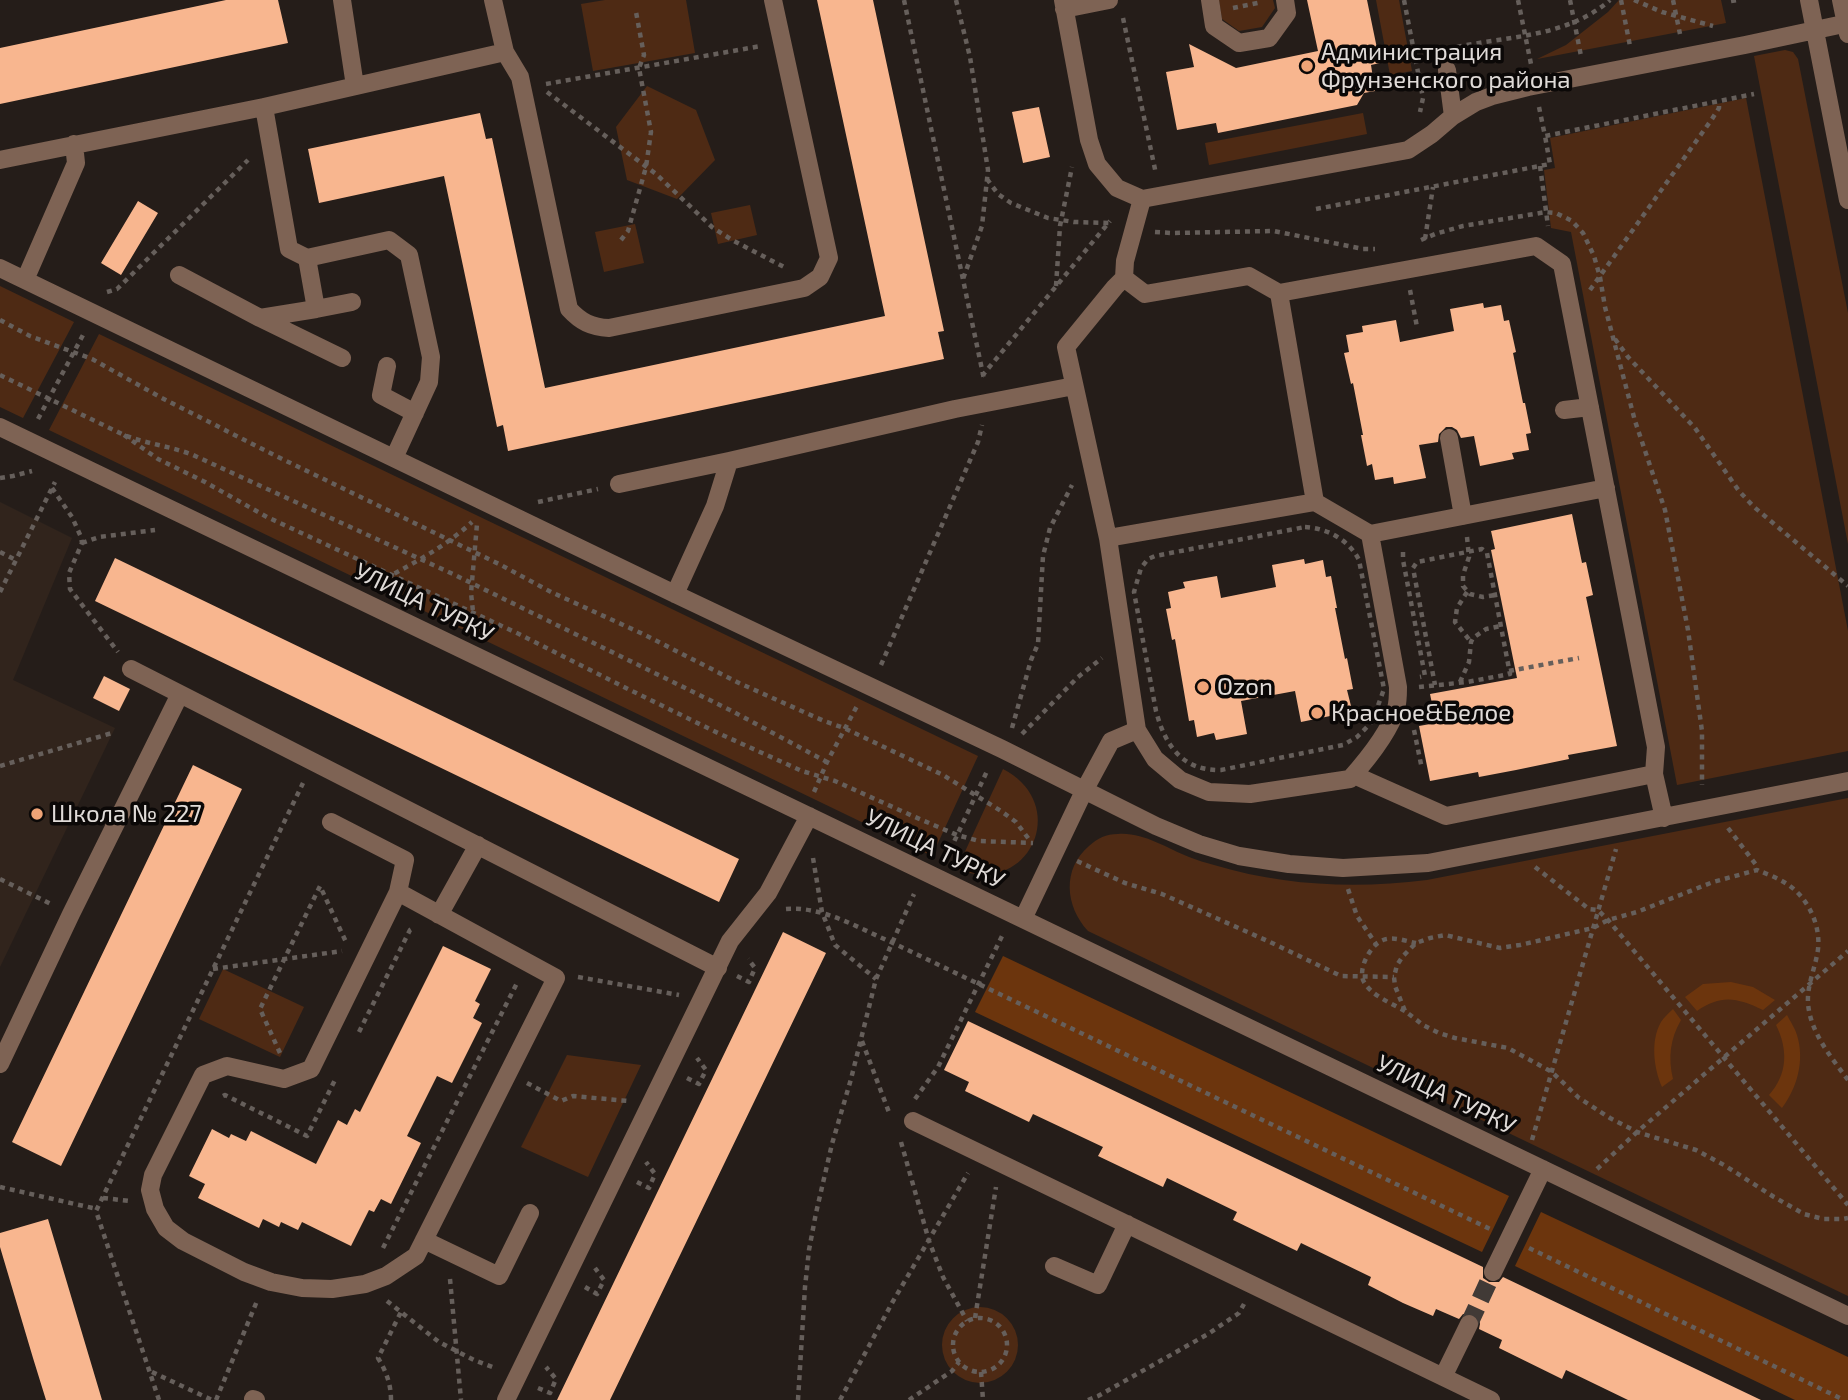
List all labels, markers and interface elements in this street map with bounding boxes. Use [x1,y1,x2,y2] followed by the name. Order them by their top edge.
[1321,38,1571,94] place label: Администрация Фрунзенского района
[1299,58,1315,74] marker: Администрация Фрунзенского района
[350,557,498,649] street label: УЛИЦА ТУРКУ
[1217,673,1273,701] place label: Ozon
[1195,679,1211,695] marker: Ozon
[1331,699,1511,727] place label: Красное&Белое
[1309,705,1325,721] marker: Красное&Белое
[51,800,202,828] place label: Школа № 227
[861,803,1009,895] street label: УЛИЦА ТУРКУ
[29,806,45,822] marker: Школа № 227
[1372,1049,1520,1141] street label: УЛИЦА ТУРКУ

